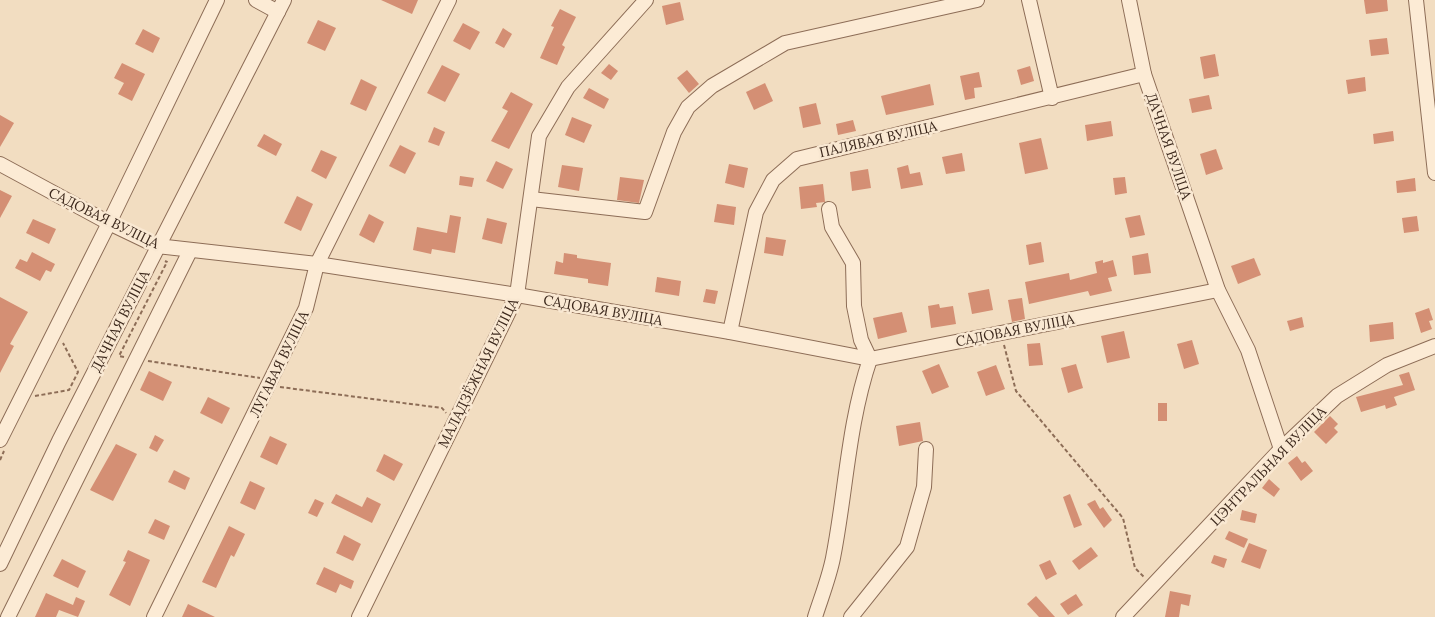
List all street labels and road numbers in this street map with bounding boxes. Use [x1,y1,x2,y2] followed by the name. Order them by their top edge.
[1142,90,1196,202] street label: ДАЧНАЯ ВУЛІЦА
[817,117,939,161] street label: ПАЛЯВАЯ ВУЛІЦА
[46,183,162,253] street label: САДОВАЯ ВУЛІЦА
[87,267,154,375] street label: ДАЧНАЯ ВУЛІЦА
[542,291,664,329] street label: САДОВАЯ ВУЛІЦА
[434,295,522,451] street label: МАЛАДЗЁЖНАЯ ВУЛІЦА
[245,308,313,420] street label: ЛУГАВАЯ ВУЛІЦА
[954,310,1076,350] street label: САДОВАЯ ВУЛІЦА
[1206,402,1330,530] street label: ЦЭНТРАЛЬНАЯ ВУЛІЦА

